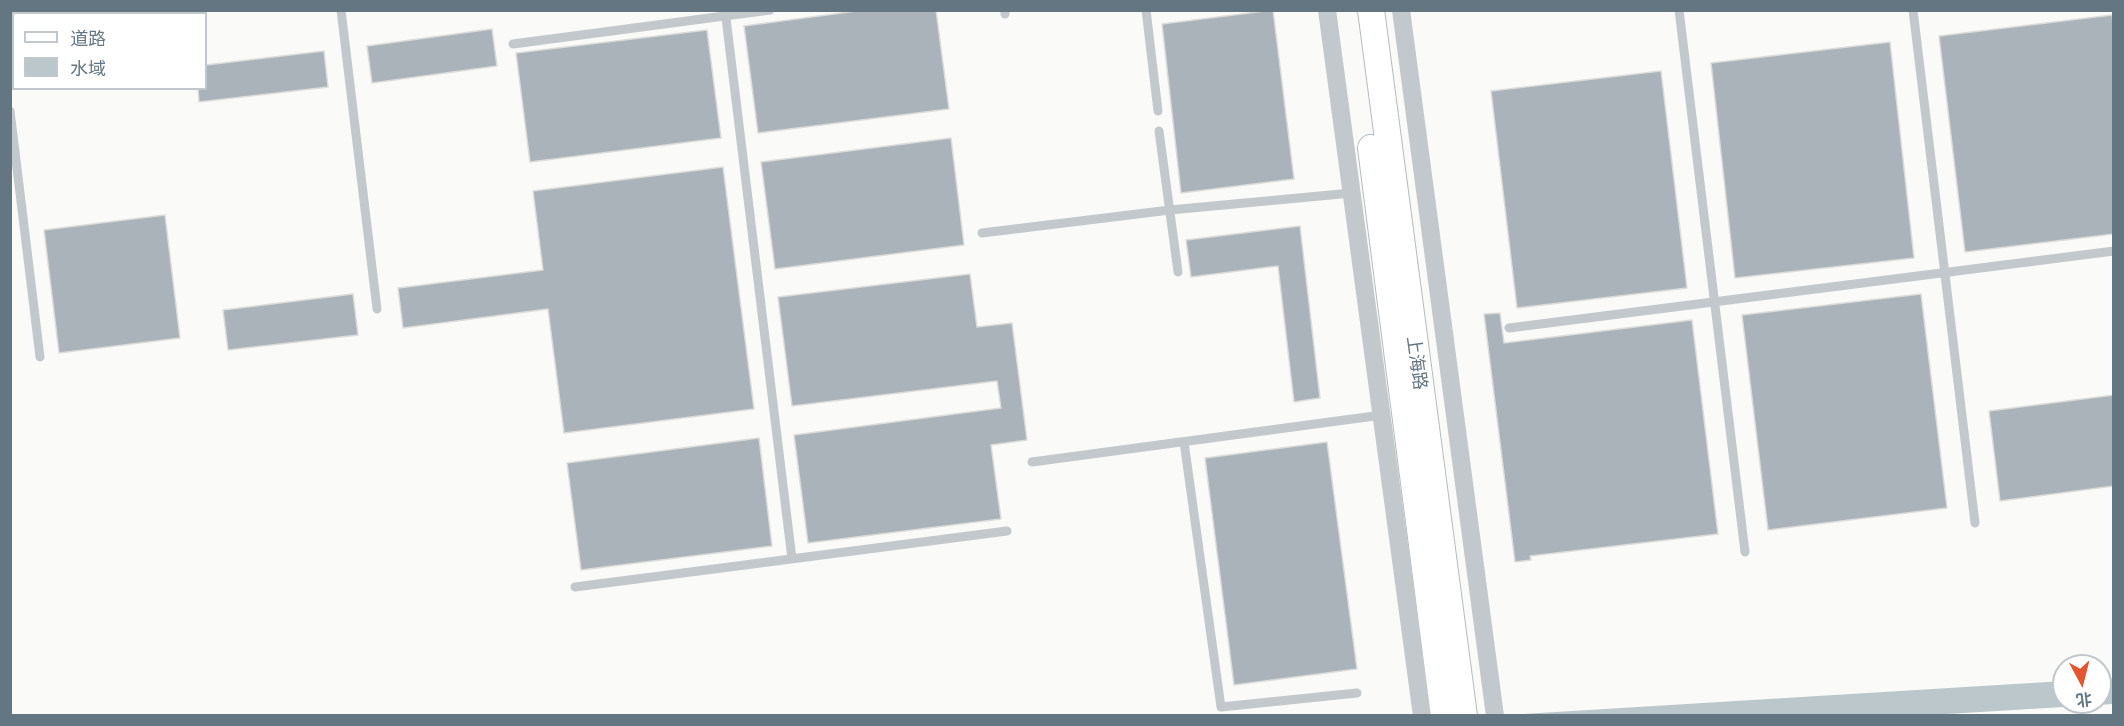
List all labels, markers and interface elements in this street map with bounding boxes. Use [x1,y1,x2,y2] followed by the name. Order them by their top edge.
[12,12,207,90] legend
[70,27,106,49] text: 道路
[70,57,106,79] text: 水域
[1403,335,1431,391] street label: 上海路
[2052,654,2112,714] north arrow
[2075,690,2093,711] text: 北

